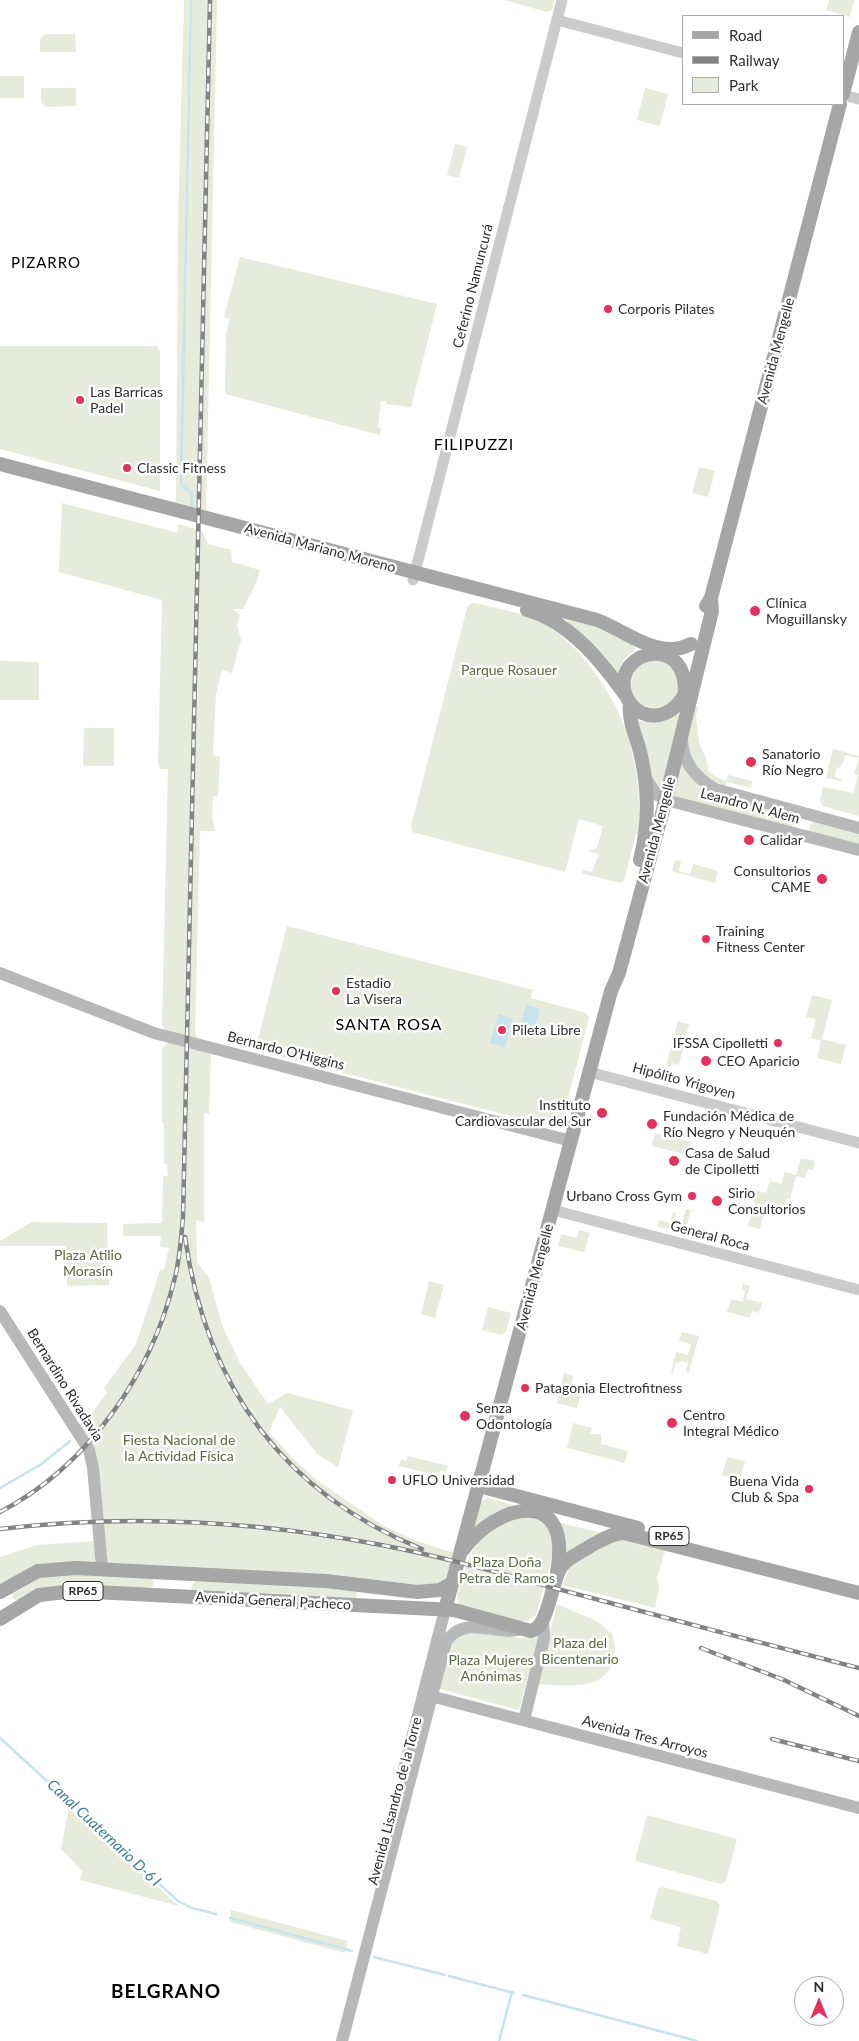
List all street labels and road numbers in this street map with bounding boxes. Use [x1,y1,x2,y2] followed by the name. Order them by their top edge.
[449,222,497,350] street label: Ceferino Namuncurá
[754,296,798,406] street label: Avenida Mengelle
[242,520,398,576] street label: Avenida Mariano Moreno
[635,775,679,885] street label: Avenida Mengelle
[698,785,802,827] street label: Leandro N. Alem
[226,1028,346,1074] street label: Bernardo O'Higgins
[631,1059,737,1103] street label: Hipólito Yrigoyen
[668,1217,752,1255] street label: General Roca
[513,1222,557,1332] street label: Avenida Mengelle
[23,1326,107,1444] street label: Bernardino Rivadavia
[649,1526,689,1545] road number: RP65
[63,1582,103,1600] road number: RP65
[195,1589,351,1613] street label: Avenida General Pacheco
[580,1712,710,1762] street label: Avenida Tres Arroyos
[365,1715,425,1887] street label: Avenida Lisandro de la Torre

